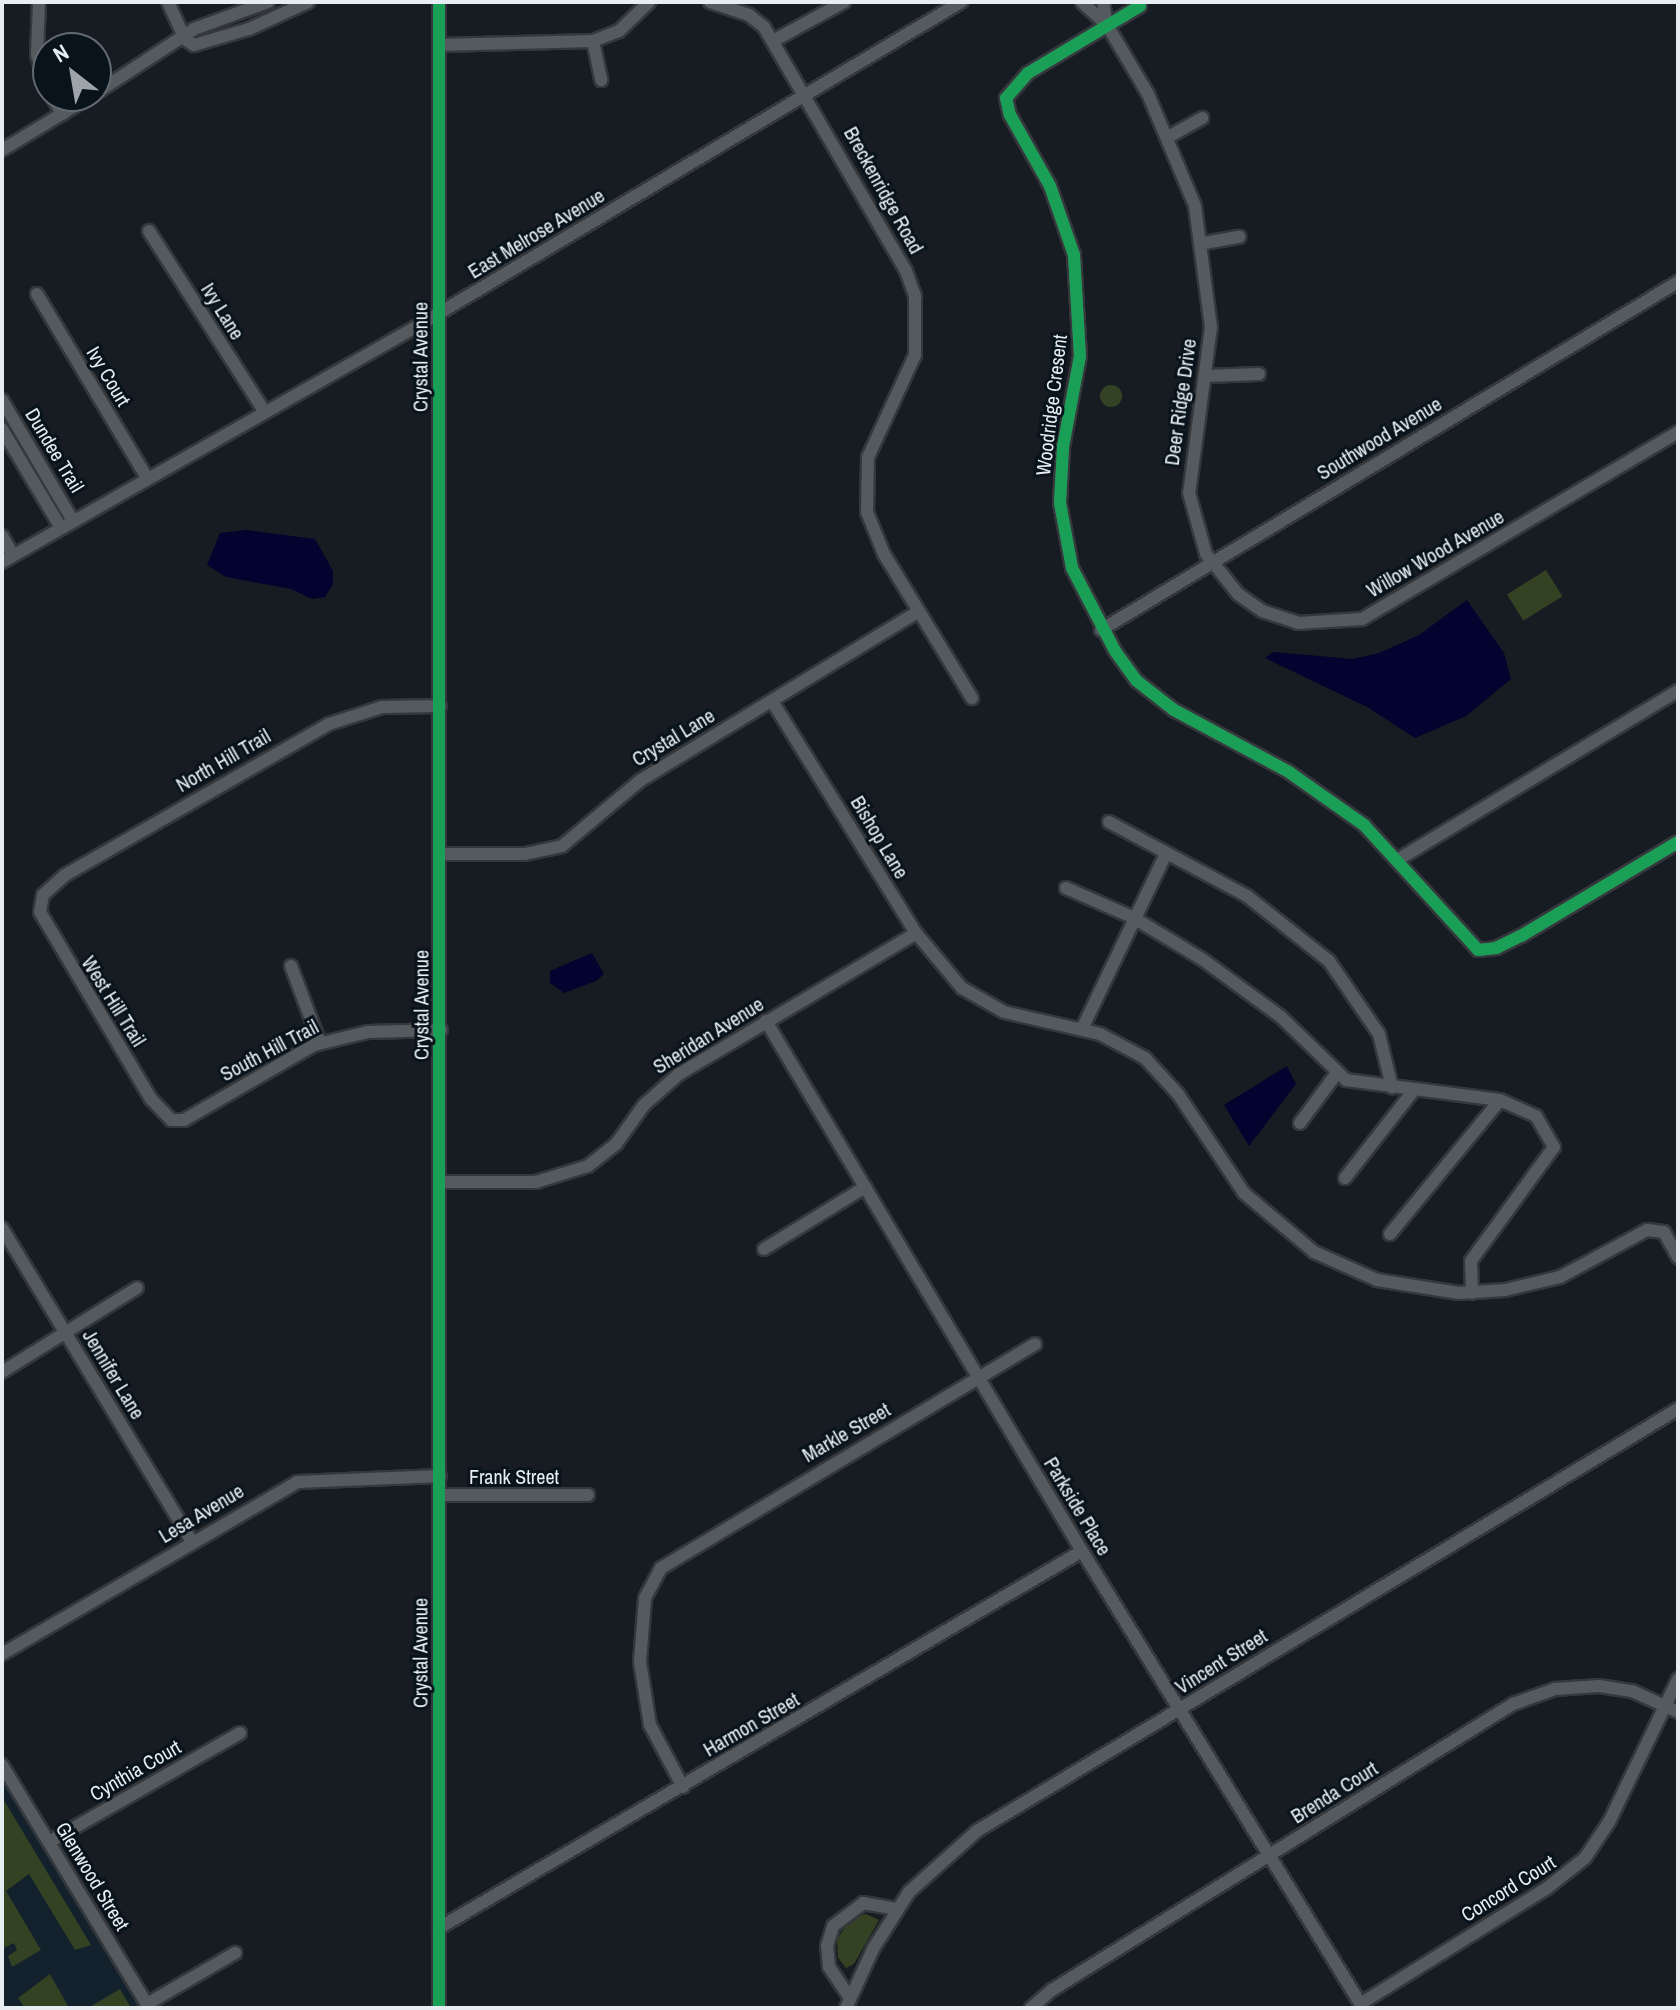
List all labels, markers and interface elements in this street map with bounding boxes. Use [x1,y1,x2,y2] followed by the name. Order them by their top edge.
[32,32,112,112] north arrow
[47,37,74,69] text: N
[839,122,929,258] street label: Breckenridge Road
[463,183,609,283] street label: East Melrose Avenue
[196,278,250,344] street label: Ivy Lane
[408,302,432,412] street label: Crystal Avenue
[1030,333,1072,477] street label: Woodridge Cresent
[1159,337,1201,467] street label: Deer Ridge Drive
[82,342,136,410] street label: Ivy Court
[1312,391,1446,485] street label: Southwood Avenue
[20,403,90,497] street label: Dundee Trail
[1362,504,1508,602] street label: Willow Wood Avenue
[627,703,719,771] street label: Crystal Lane
[171,723,275,797] street label: North Hill Trail
[846,791,914,883] street label: Bishop Lane
[409,950,433,1060] street label: Crystal Avenue
[77,951,151,1051] street label: West Hill Trail
[648,991,768,1079] street label: Sheridan Avenue
[216,1014,322,1086] street label: South Hill Trail
[78,1325,150,1423] street label: Jennifer Lane
[798,1397,894,1467] street label: Markle Street
[1039,1453,1117,1559] street label: Parkside Place
[469,1464,559,1488] street label: Frank Street
[154,1478,248,1548] street label: Lesa Avenue
[408,1598,432,1708] street label: Crystal Avenue
[1171,1623,1271,1699] street label: Vincent Street
[699,1687,803,1761] street label: Harmon Street
[85,1734,185,1806] street label: Cynthia Court
[1286,1756,1382,1828] street label: Brenda Court
[51,1817,135,1935] street label: Glenwood Street
[1456,1850,1560,1926] street label: Concord Court

